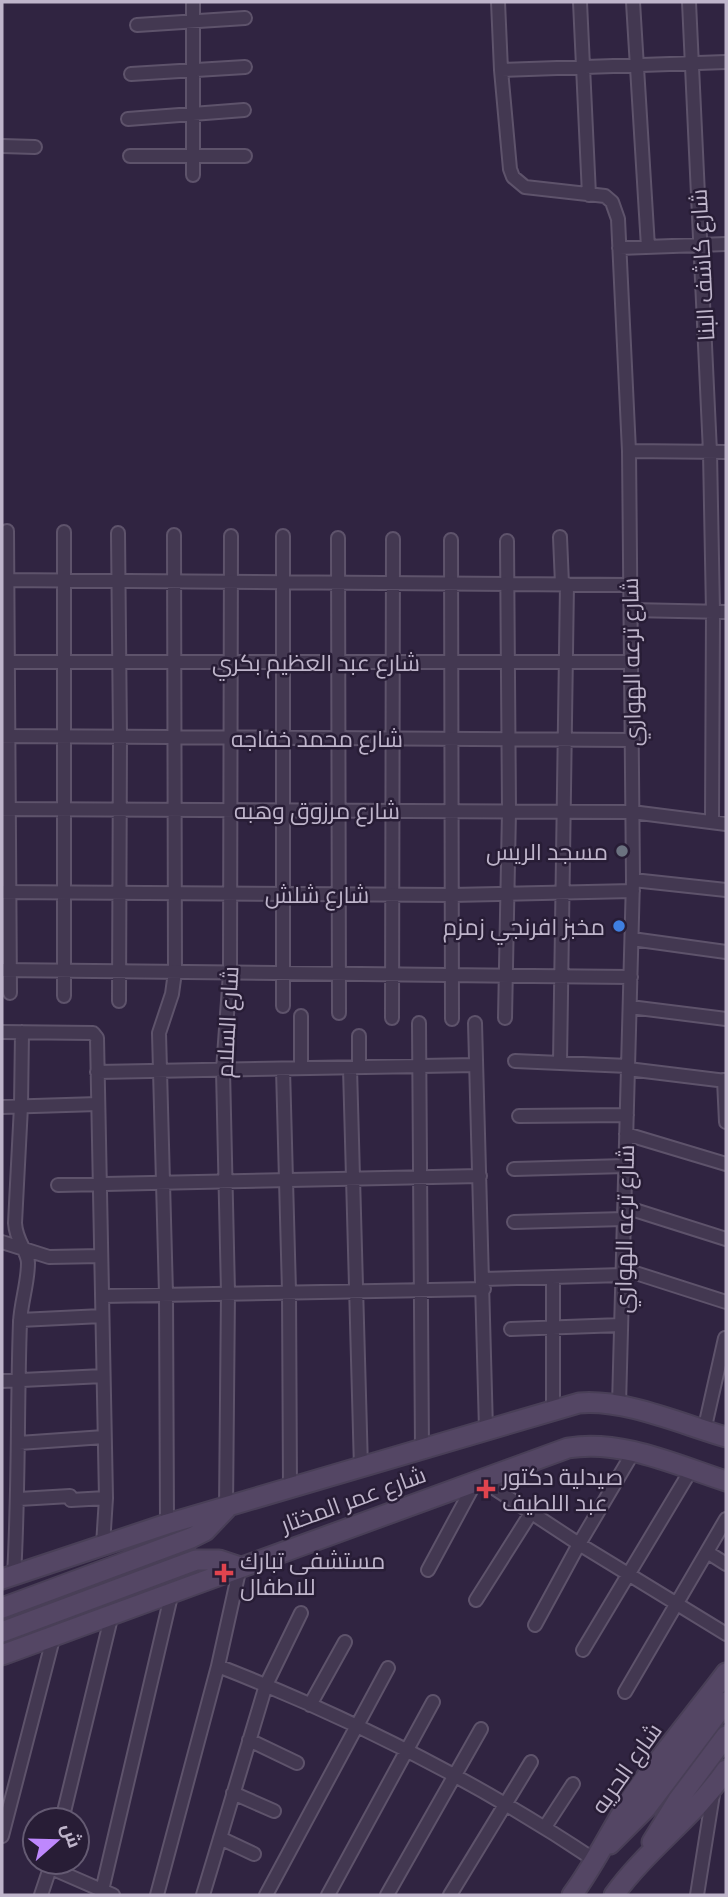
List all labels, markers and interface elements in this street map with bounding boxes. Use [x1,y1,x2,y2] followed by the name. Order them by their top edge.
[686,188,722,342] street label: شارع كاشف البنا
[617,577,651,747] street label: شارع ترعه الهواري
[212,650,420,681] street label: شارع عبد العظيم بكري
[231,726,403,755] street label: شارع محمد خفاجه
[234,798,400,827] street label: شارع مرزوق وهبه
[486,839,608,866] place label: مسجد الريس
[614,843,630,859] marker: مسجد الريس
[265,882,369,911] street label: شارع شلش
[443,914,605,945] place label: مخبز افرنجي زمزم
[611,918,627,934] marker: مخبز افرنجي زمزم
[212,965,246,1079] street label: شارع السلام
[610,1144,644,1314] street label: شارع ترعه الهواري
[275,1461,430,1541] street label: شارع عمر المختار
[500,1464,623,1516] place label: صيدلية دكتور عبد اللطيف
[476,1479,496,1499] marker: صيدلية دكتور عبد اللطيف
[240,1548,385,1601] place label: مستشفى تبارك للاطفال
[214,1563,234,1583] marker: مستشفى تبارك للاطفال
[586,1718,669,1820] street label: شارع الحريه
[21,1806,91,1876] north arrow
[57,1820,86,1851] text: ش

